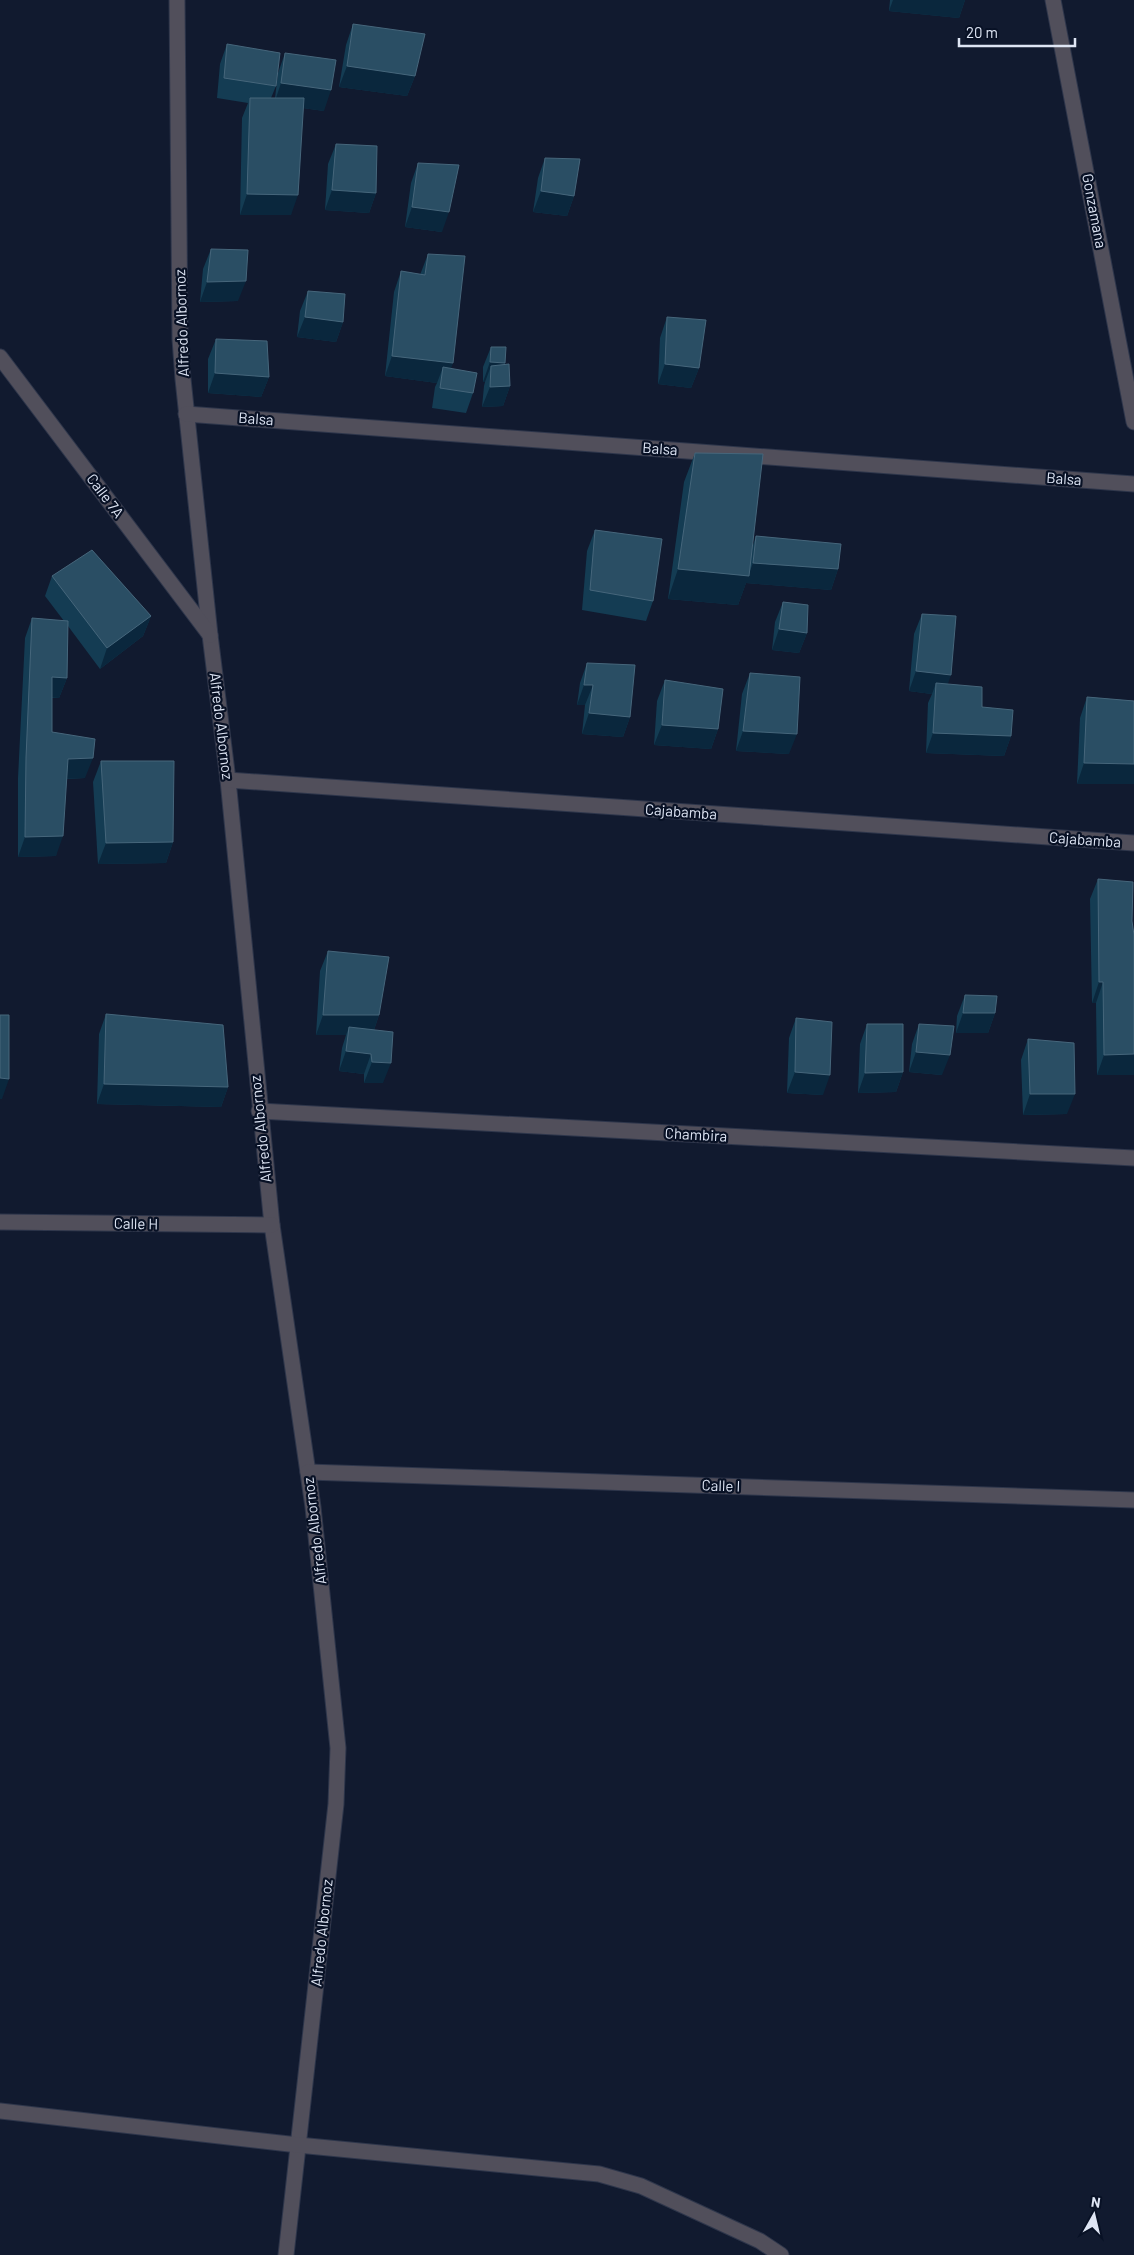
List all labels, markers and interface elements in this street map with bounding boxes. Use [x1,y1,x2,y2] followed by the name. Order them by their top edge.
[959,15,1075,47] scale bar
[966,23,998,41] text: 20 m
[1079,172,1111,250] street label: Gonzamana
[170,269,192,377] street label: Alfredo Albornoz
[238,408,274,428] street label: Balsa
[642,438,678,458] street label: Balsa
[1046,468,1082,488] street label: Balsa
[83,470,128,521] street label: Calle 7A
[206,671,238,781] street label: Alfredo Albornoz
[644,800,718,822] street label: Cajabamba
[1048,828,1122,850] street label: Cajabamba
[245,1074,275,1184] street label: Alfredo Albornoz
[664,1123,728,1145] street label: Chambira
[114,1214,158,1232] street label: Calle H
[702,1475,741,1495] street label: Calle I
[298,1476,330,1586] street label: Alfredo Albornoz
[306,1878,336,1987] street label: Alfredo Albornoz
[1069,2190,1119,2240] north arrow
[1090,2193,1102,2211] text: N

